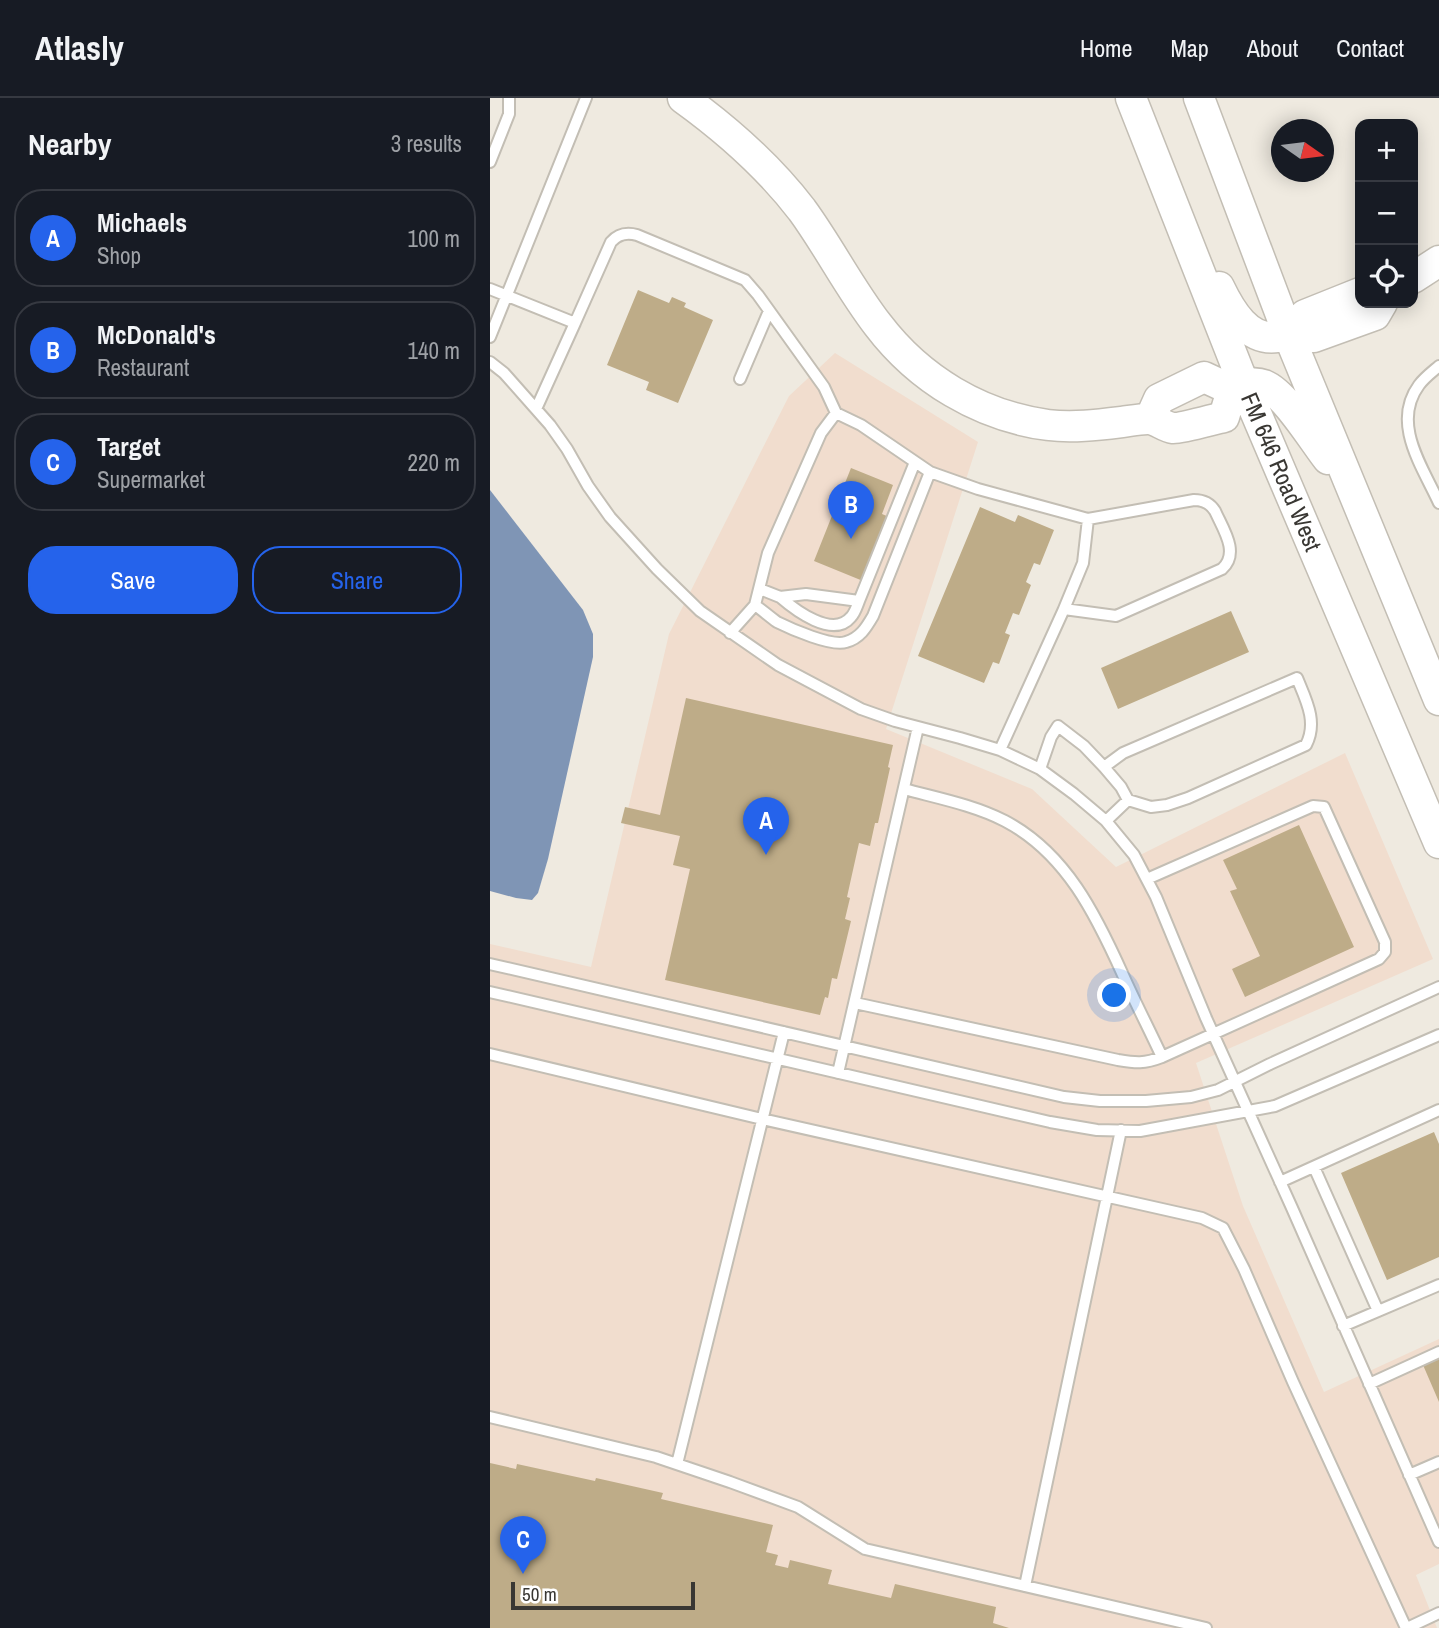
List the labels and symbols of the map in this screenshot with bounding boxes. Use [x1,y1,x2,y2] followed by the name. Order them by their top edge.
[1271,119,1334,182] north arrow
[1234,387,1330,556] street label: FM 646 Road West
[828,481,874,539] pin: B
[743,797,789,855] pin: A
[1097,978,1131,1012] your location
[500,1516,546,1574] pin: C
[511,1579,695,1611] scale bar

